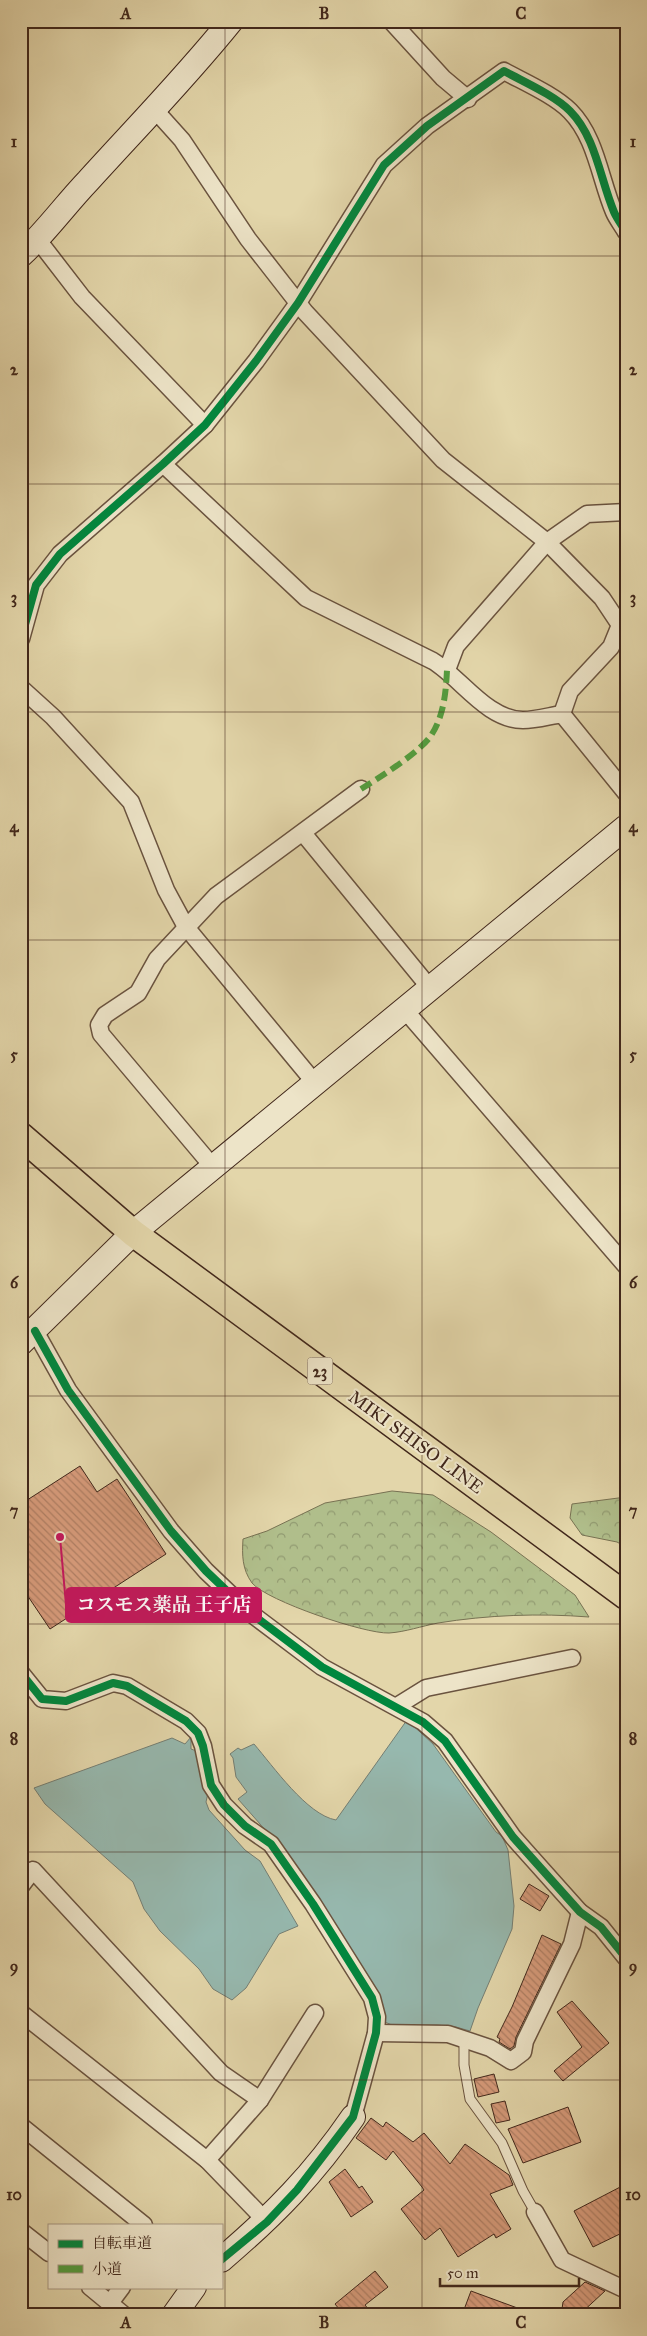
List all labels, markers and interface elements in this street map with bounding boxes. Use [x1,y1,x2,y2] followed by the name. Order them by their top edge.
[120,4,132,23] text: A
[319,4,329,23] text: B
[516,4,527,23] text: C
[11,132,18,151] text: 1
[630,132,637,151] text: 1
[10,360,19,379] text: 2
[629,360,638,379] text: 2
[11,588,17,608] text: 3
[630,588,636,608] text: 3
[10,817,20,837] text: 4
[629,817,639,837] text: 4
[10,1045,18,1064] text: 5
[629,1045,637,1064] text: 5
[10,1273,19,1292] text: 6
[629,1273,638,1292] text: 6
[308,1358,332,1384] road number: 23
[344,1386,488,1498] street label: MIKI SHISO LINE
[10,1501,19,1520] text: 7
[629,1501,638,1520] text: 7
[66,1588,261,1622] callout: コスモス薬品 王子店
[76,1593,252,1616] text: コスモス薬品 王子店
[10,1729,18,1748] text: 8
[629,1729,637,1748] text: 8
[10,1957,18,1977] text: 9
[629,1957,637,1977] text: 9
[6,2185,22,2204] text: 10
[625,2185,641,2204] text: 10
[48,2224,222,2288] legend
[92,2234,152,2252] text: 自転車道
[440,2256,578,2288] scale bar
[92,2260,122,2278] text: 小道
[447,2264,479,2282] text: 50 m
[120,2313,132,2332] text: A
[319,2313,329,2332] text: B
[516,2313,527,2332] text: C

